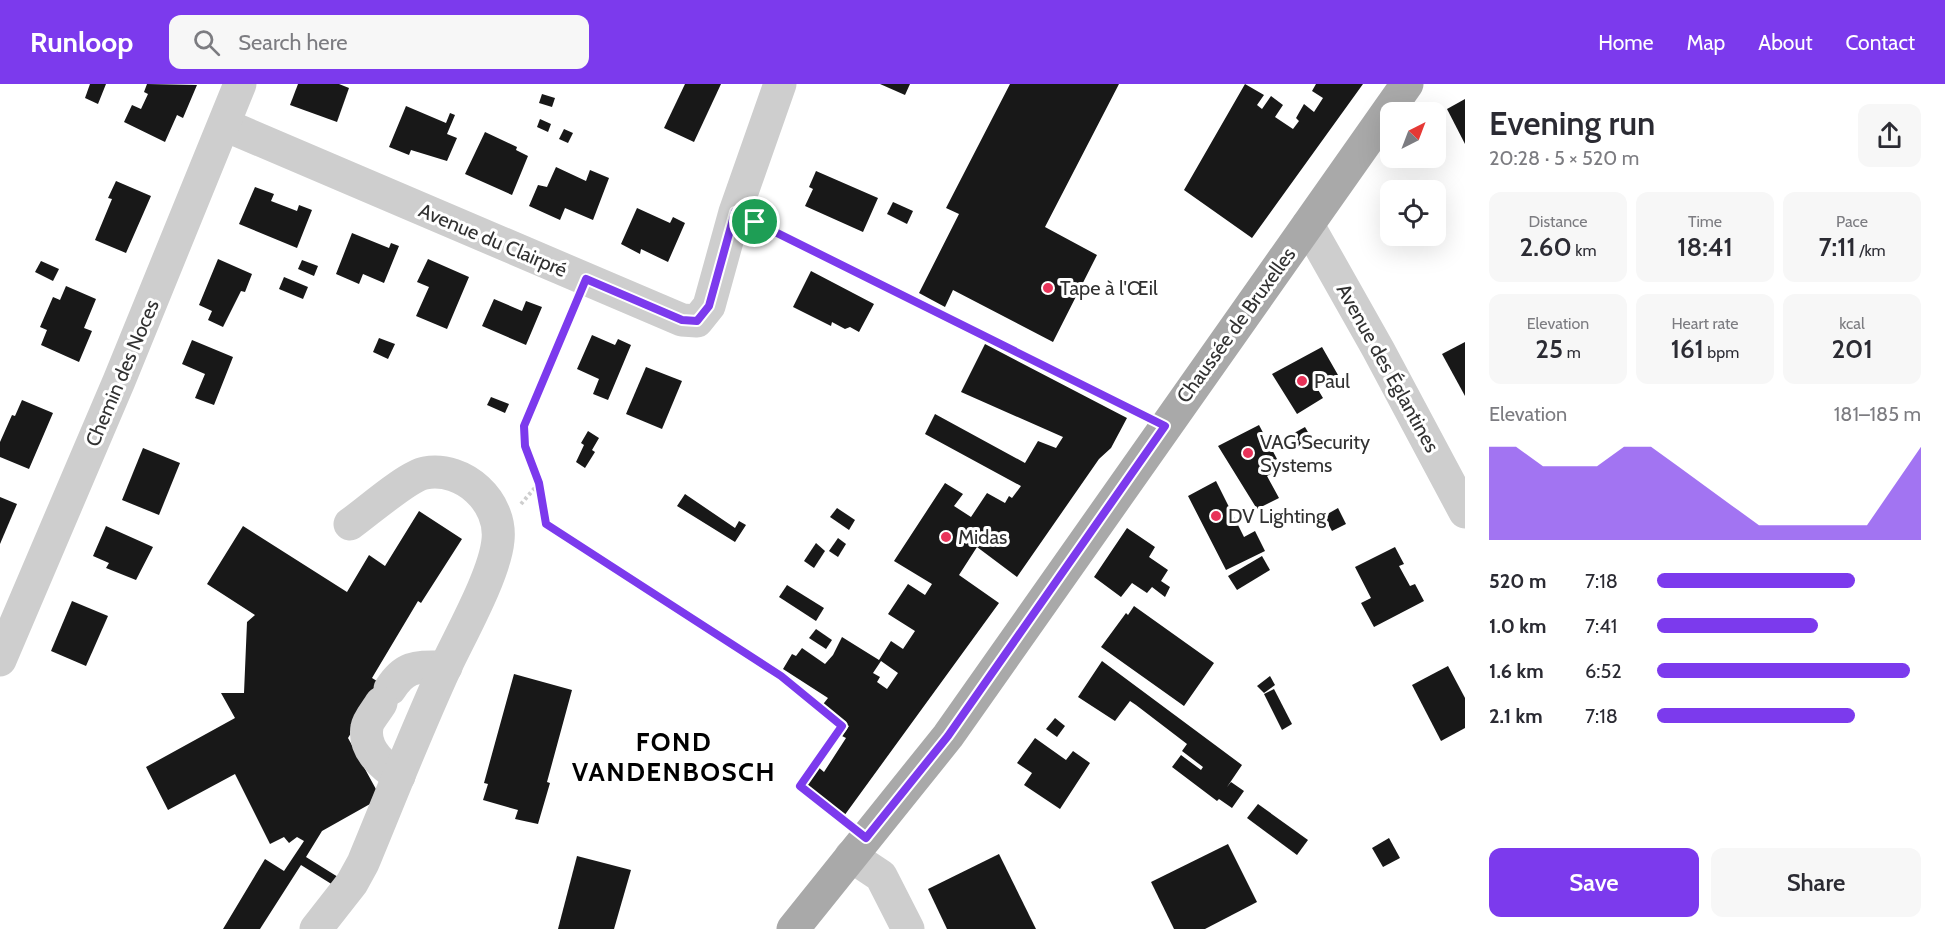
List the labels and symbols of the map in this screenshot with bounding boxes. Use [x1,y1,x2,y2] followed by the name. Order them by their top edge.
[1380,102,1446,168] north arrow
[729,196,780,247] pin
[415,198,571,282] street label: Avenue du Clairpré
[1171,243,1301,407] street label: Chaussée de Bruxelles
[1060,276,1158,300] place label: Tape à l'Œil
[1332,280,1444,456] street label: Avenue des Églantines
[1041,281,1055,295] marker: Tape à l'Œil
[80,296,164,450] street label: Chemin des Noces
[1314,369,1350,393] place label: Paul
[1295,374,1309,388] marker: Paul
[1260,430,1370,477] place label: VAG Security Systems
[1241,446,1255,460] marker: VAG Security Systems
[1228,504,1327,528] place label: DV Lighting
[1209,509,1223,523] marker: DV Lighting
[958,525,1007,549] place label: Midas
[939,530,953,544] marker: Midas
[572,726,776,788] district label: FOND VANDENBOSCH

